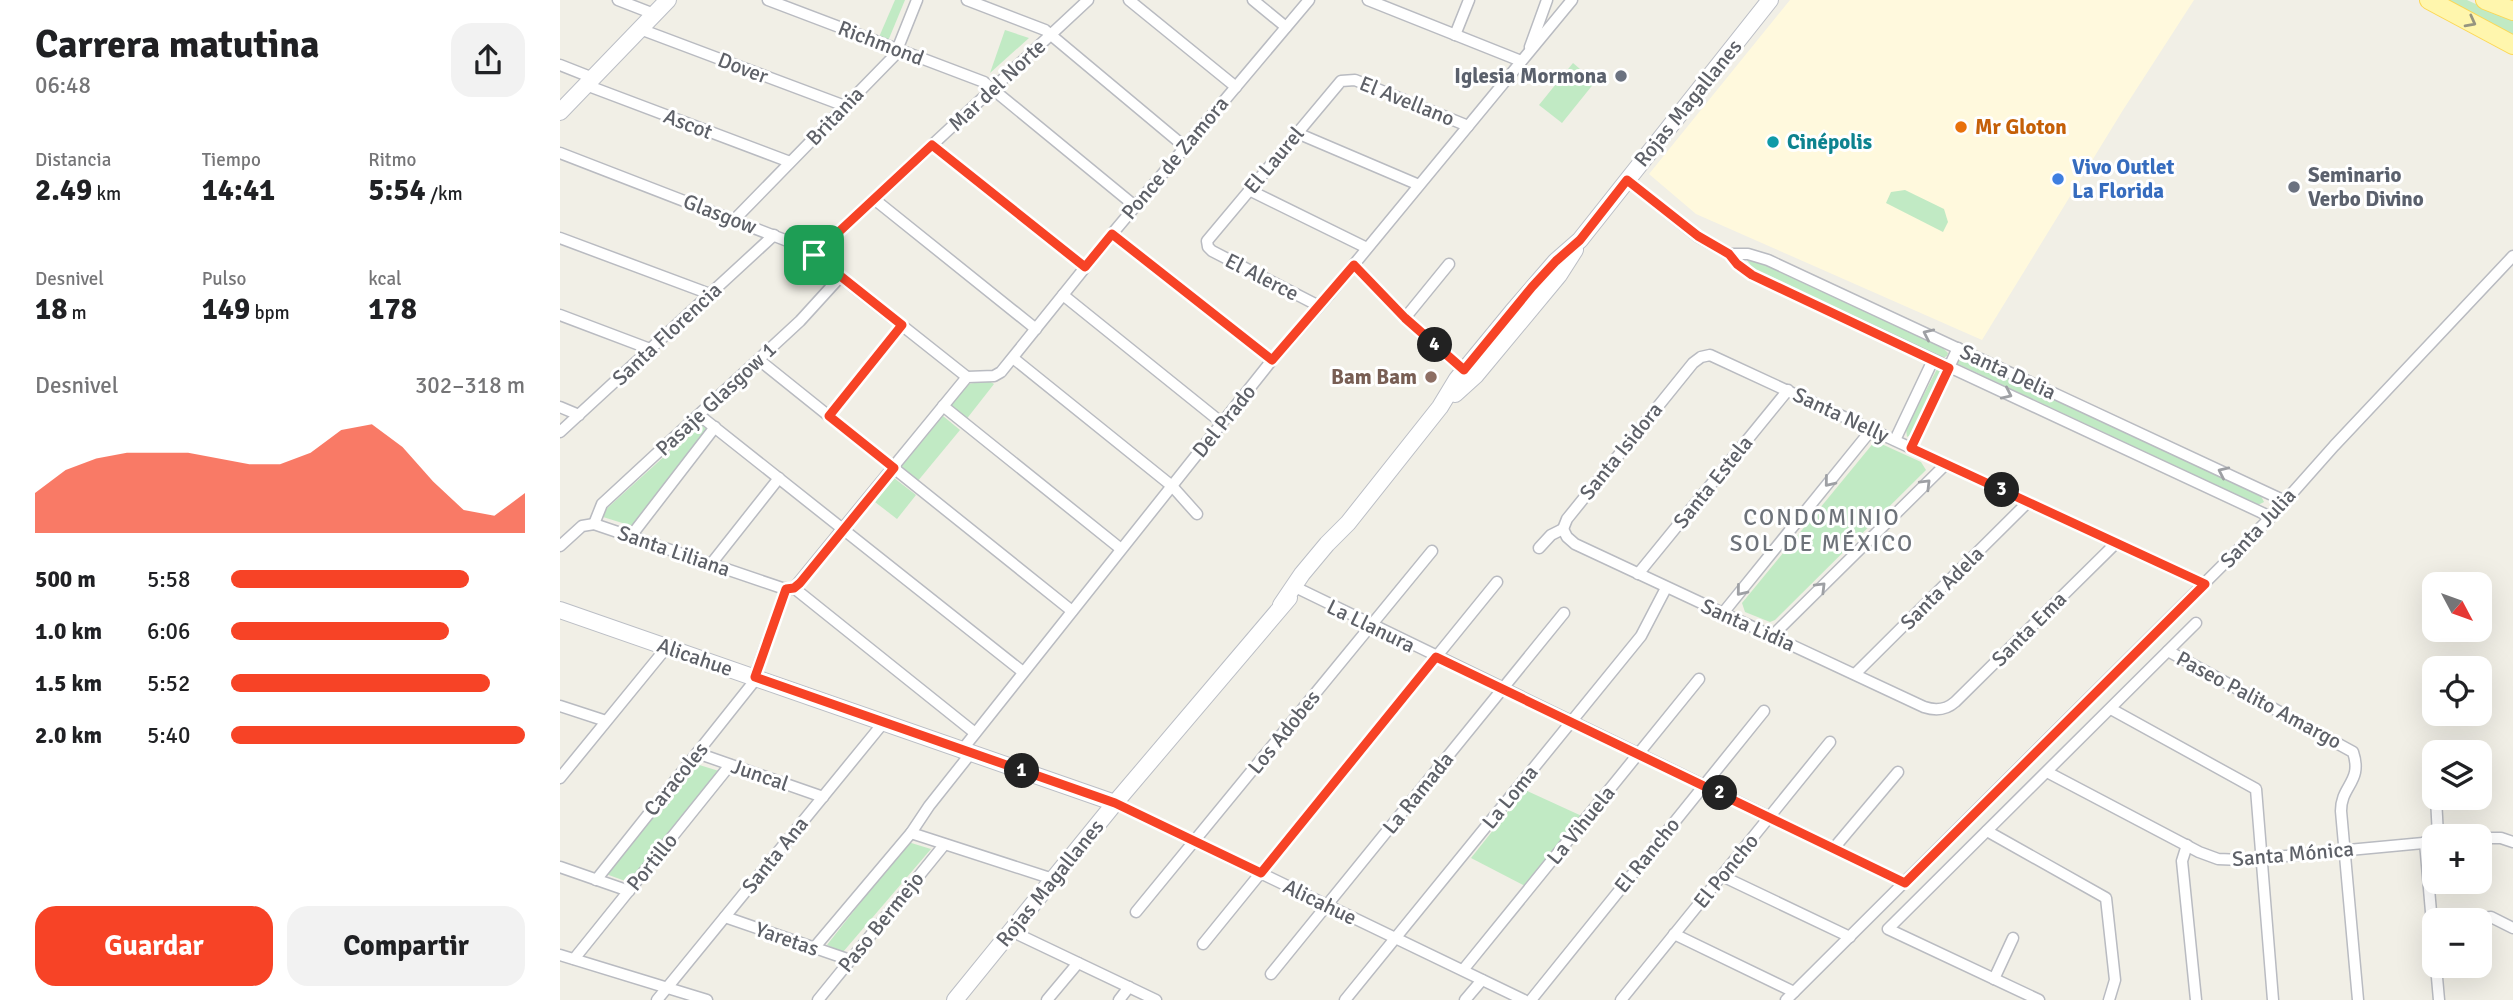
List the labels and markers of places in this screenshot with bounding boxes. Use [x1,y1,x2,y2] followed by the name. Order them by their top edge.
[1454,63,1607,89] place label: Iglesia Mormona
[1613,68,1629,84] marker: Iglesia Mormona
[1975,114,2067,140] place label: Mr Gloton
[1953,119,1969,135] marker: Mr Gloton
[1787,129,1872,155] place label: Cinépolis
[1765,134,1781,150] marker: Cinépolis
[2072,154,2174,204] place label: Vivo Outlet La Florida
[2308,162,2424,212] place label: Seminario Verbo Divino
[2050,171,2066,187] marker: Vivo Outlet La Florida
[2286,179,2302,195] marker: Seminario Verbo Divino
[784,225,844,285] pin
[1418,328,1452,362] pin: 4
[1331,364,1417,390] place label: Bam Bam
[1423,369,1439,385] marker: Bam Bam
[1984,472,2020,508] pin: 3
[1004,754,1040,788] pin: 1
[1702,776,1738,810] pin: 2

